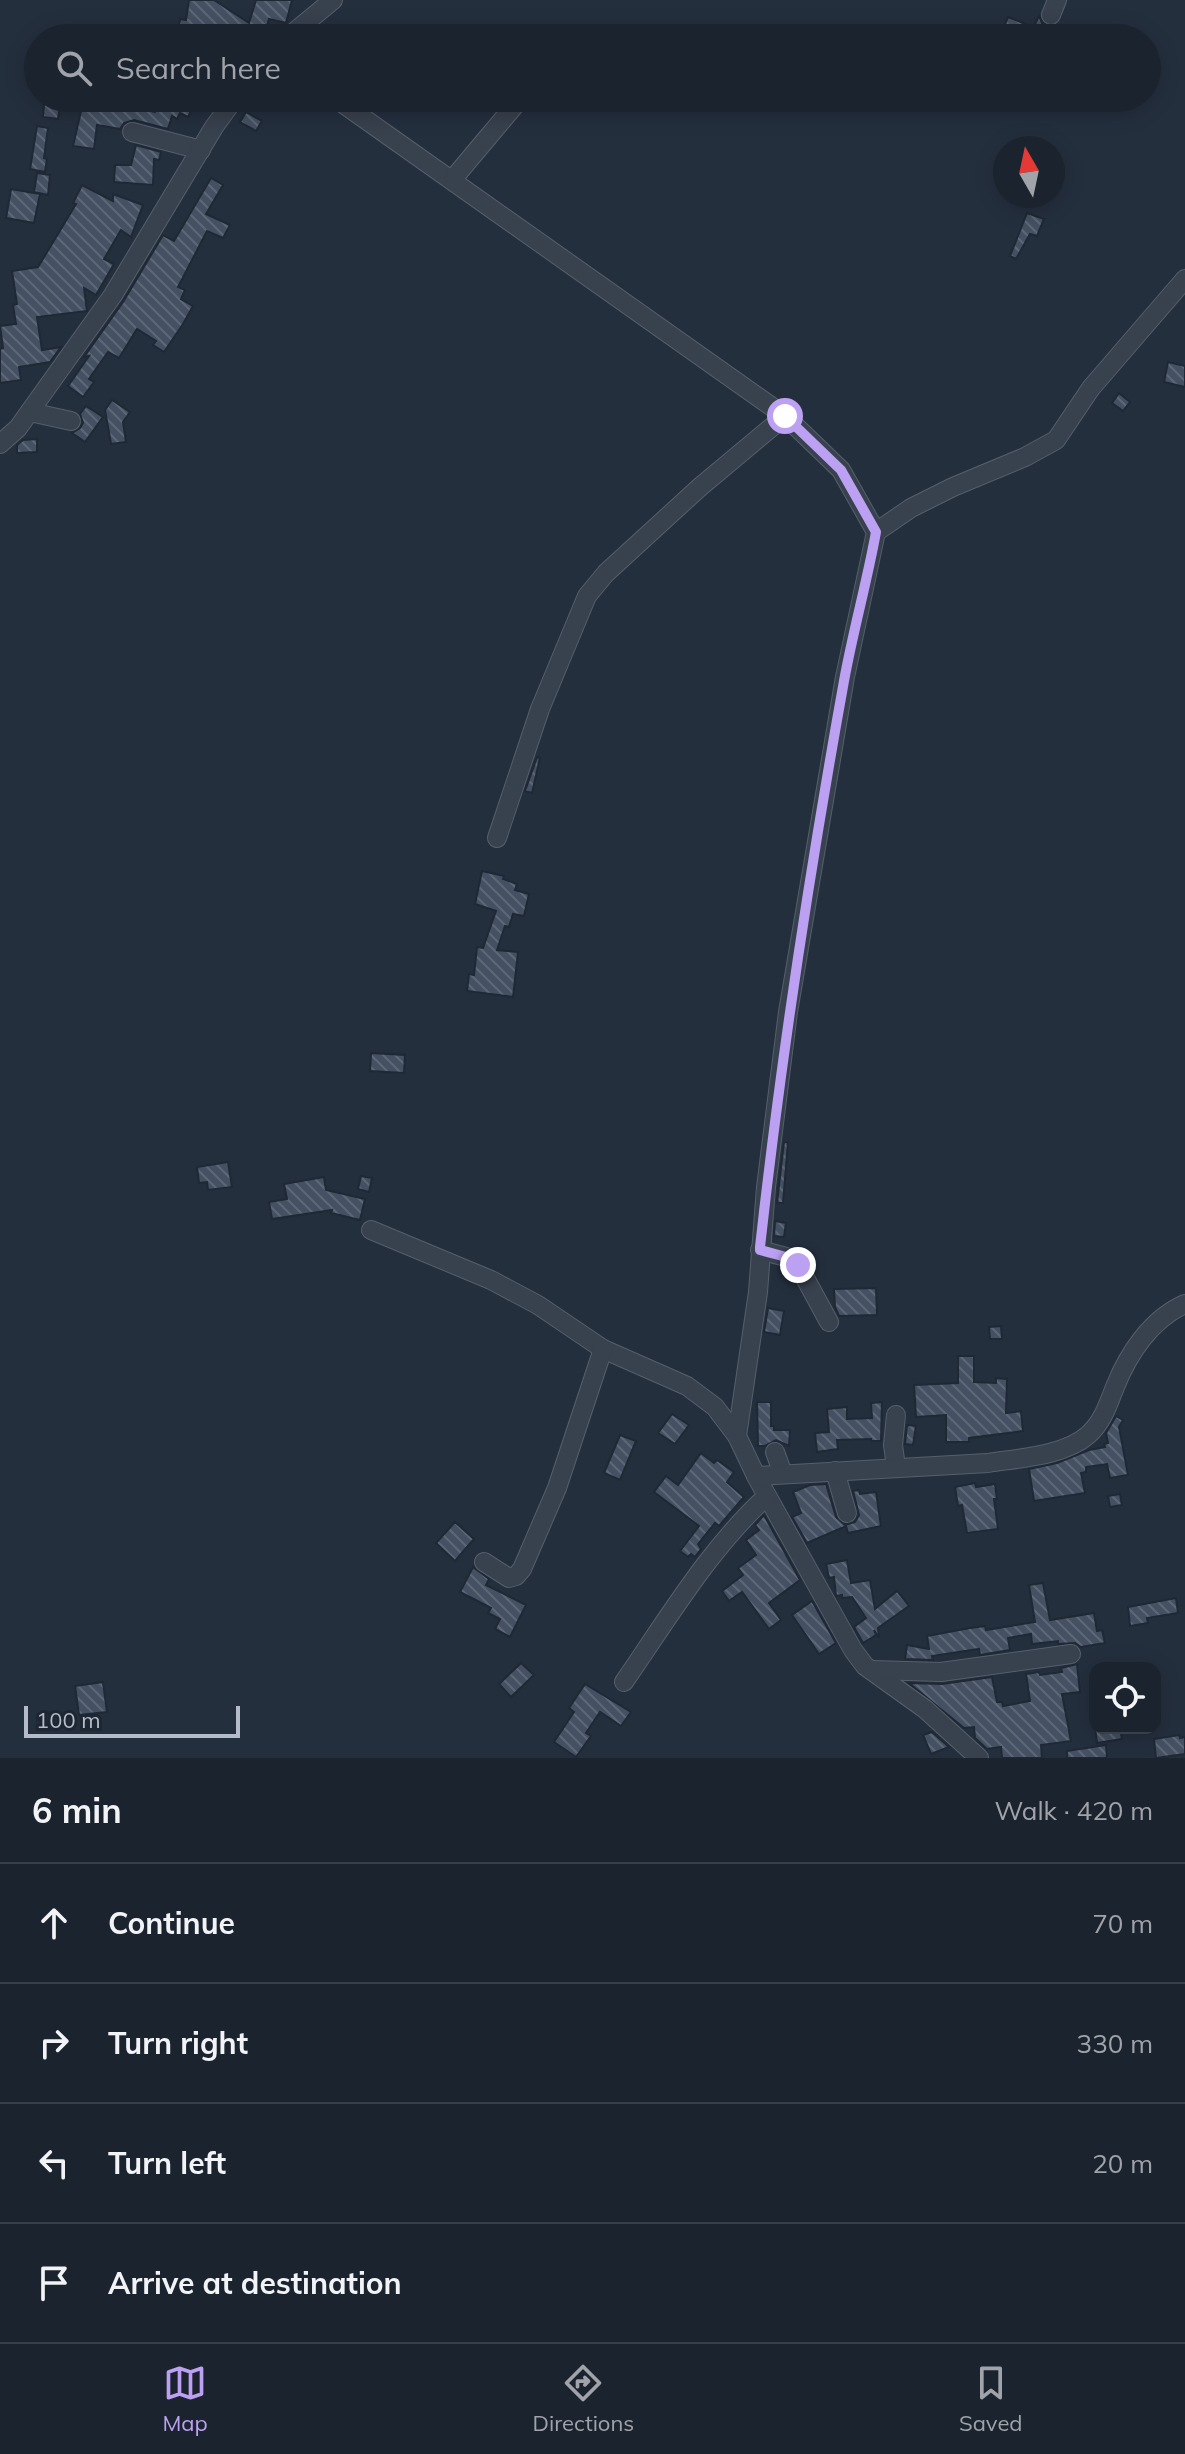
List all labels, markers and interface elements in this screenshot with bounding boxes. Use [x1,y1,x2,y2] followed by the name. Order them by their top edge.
[24,24,1161,112] search box
[52,46,96,90] icon: search
[116,49,281,87] text: Search here
[993,136,1065,208] north arrow
[767,398,803,434] route start
[780,1247,816,1283] route end
[1089,1662,1161,1734] map controls
[1089,1662,1161,1734] button: locate
[24,1702,240,1738] scale bar
[36,1706,101,1734] text: 100 m
[32,1789,122,1832] text: 6 min
[994,1794,1153,1827] text: Walk · 420 m
[32,1901,76,1945] icon: ahead
[108,1904,235,1942] text: Continue
[1092,1907,1153,1940] text: 70 m
[32,2021,76,2065] icon: right
[108,2024,248,2062] text: Turn right
[1077,2027,1153,2060] text: 330 m
[32,2141,76,2185] icon: left
[108,2144,226,2182] text: Turn left
[1092,2147,1153,2180] text: 20 m
[32,2261,76,2305] icon: arrive
[108,2264,402,2302] text: Arrive at destination
[162,2361,208,2437] tab: Map
[533,2361,634,2437] tab: Directions
[959,2361,1023,2437] tab: Saved

